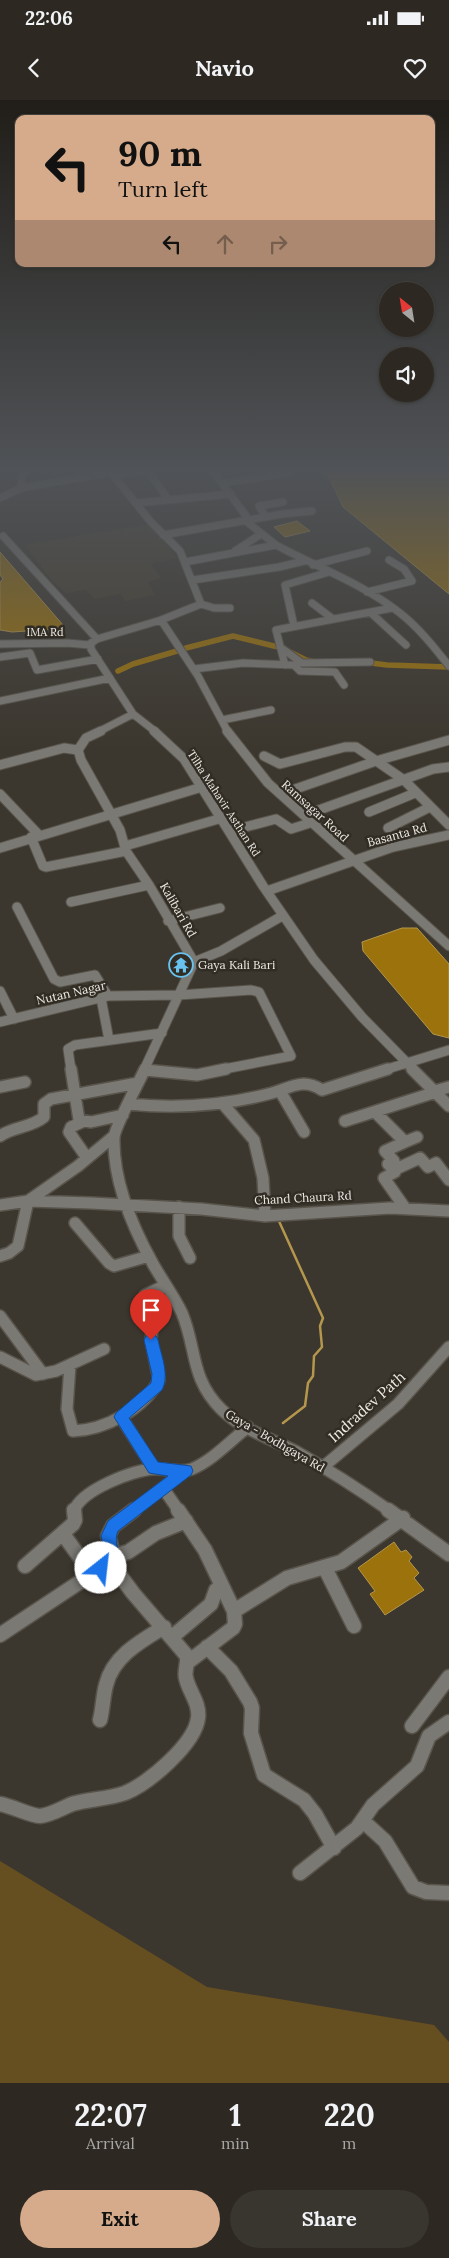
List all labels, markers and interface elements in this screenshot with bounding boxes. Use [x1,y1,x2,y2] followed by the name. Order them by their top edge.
[25,6,73,30] text: 22:06
[20,54,48,82] icon: back
[195,54,254,82] text: Navio
[401,54,429,82] icon: heart
[118,131,202,176] text: 90 m
[35,135,100,200] icon: left
[118,175,208,203] text: Turn left
[158,230,186,258] icon: left
[211,230,239,258] icon: ahead
[264,230,292,258] icon: right
[379,282,434,338] north arrow
[379,282,434,402] map controls
[379,347,434,402] button: sound
[27,625,64,639] street label: IMA Rd
[184,747,264,859] street label: Tilha Mahavir Asthan Rd
[279,777,352,845] street label: Ramsagar Road
[365,819,428,850] street label: Basanta Rd
[157,880,200,940] street label: Kalibari Rd
[168,952,194,978] temple icon: Gaya Kali Bari
[198,957,275,972] place label: Gaya Kali Bari
[35,977,108,1008] street label: Nutan Nagar
[254,1187,352,1208] street label: Chand Chaura Rd
[130,1289,172,1340] pin
[137,1296,165,1324] icon: arrive
[324,1367,409,1446] street label: Indradev Path
[223,1406,327,1475] street label: Gaya - Bodhgaya Rd
[74,1541,126,1593] position arrow
[74,2096,147,2134] text: 22:07
[229,2096,241,2134] text: 1
[324,2096,375,2134] text: 220
[86,2133,135,2153] text: Arrival
[221,2133,250,2153] text: min
[342,2133,356,2153] text: m
[20,2190,220,2248] button: Exit
[230,2190,429,2248] button: Share

